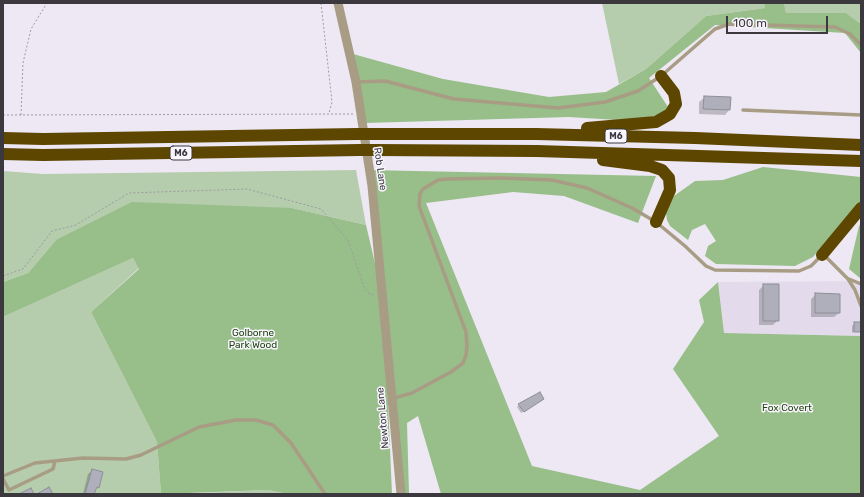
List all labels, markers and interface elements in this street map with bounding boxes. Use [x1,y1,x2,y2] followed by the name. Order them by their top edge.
[728,8,830,34] scale bar
[733,16,767,30] text: 100 m
[605,129,627,143] road number: M6
[170,146,192,160] road number: M6
[371,147,389,191] street label: Rob Lane
[229,327,277,350] park label: Golborne Park Wood
[374,387,392,449] street label: Newton Lane
[762,402,812,414] park label: Fox Covert

